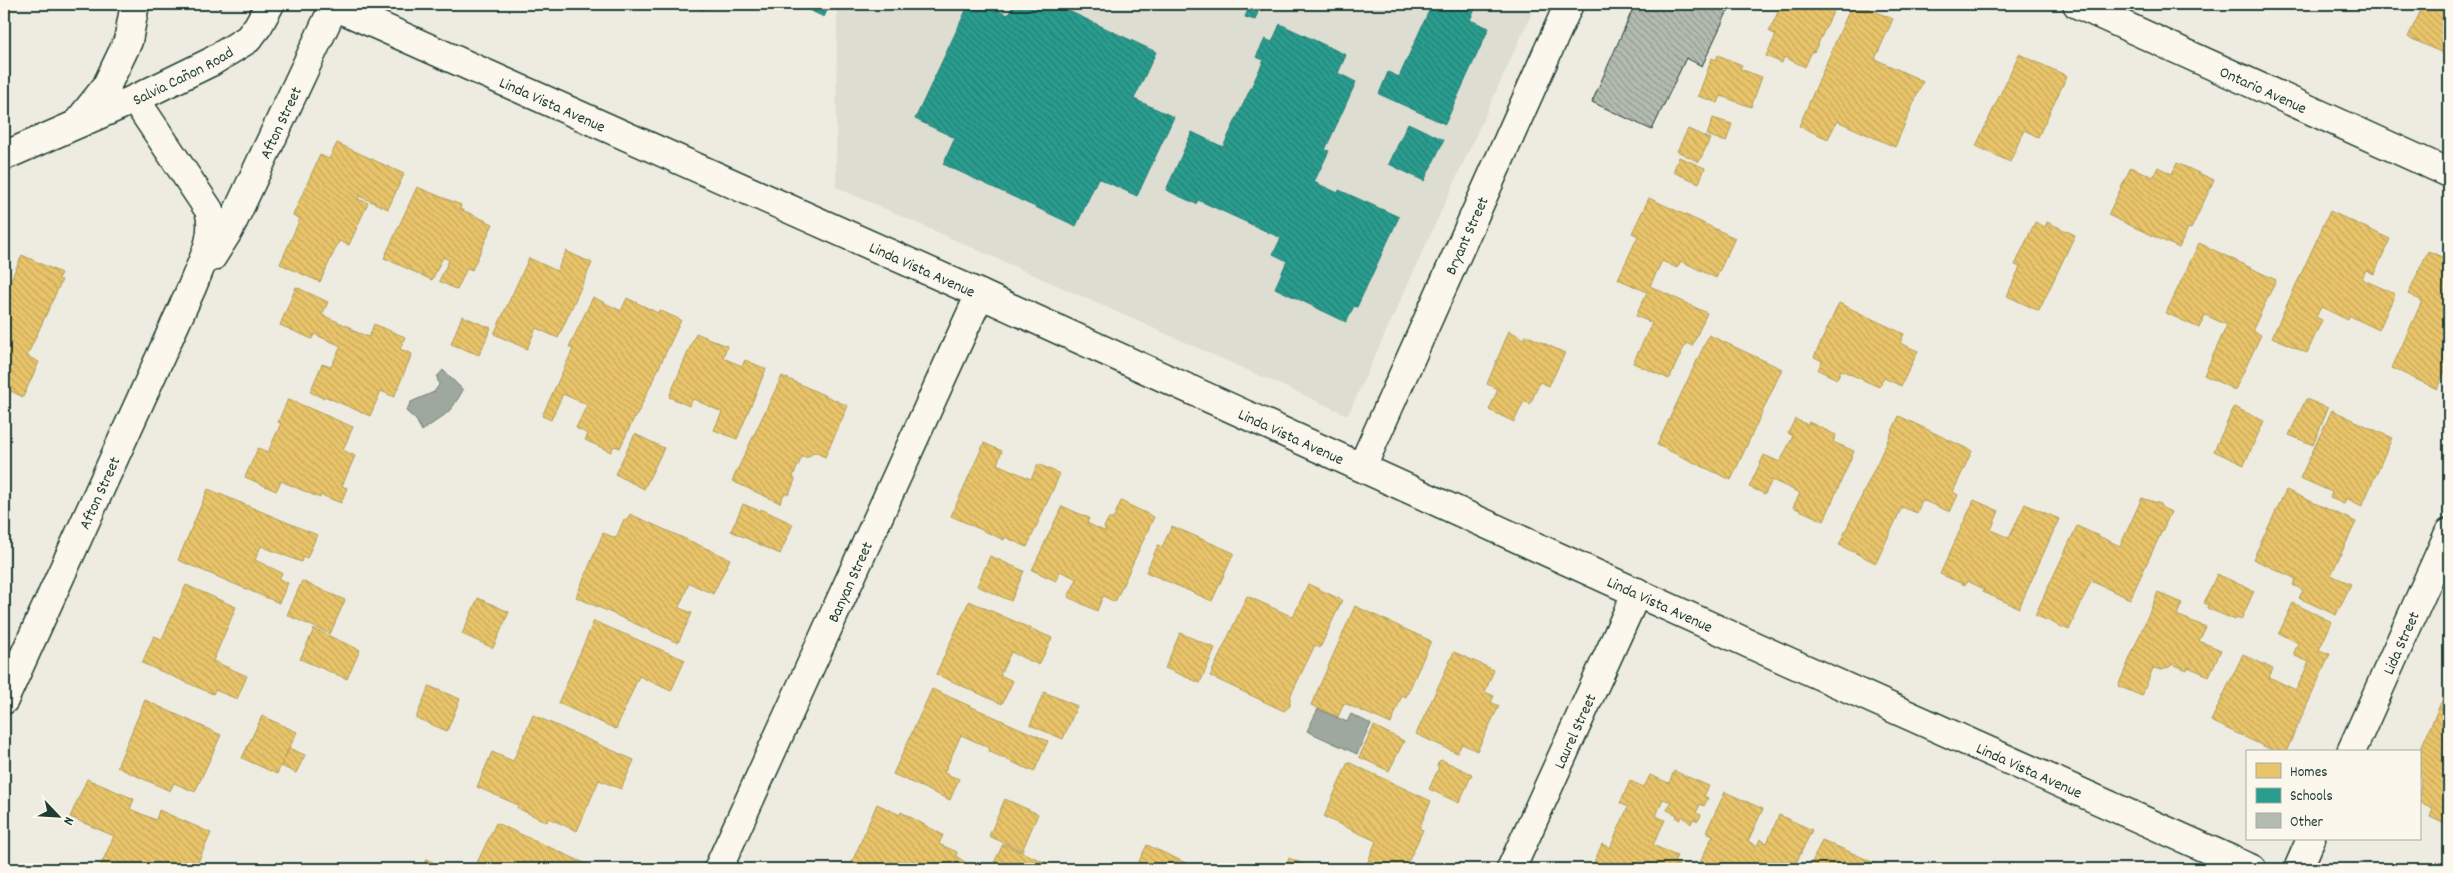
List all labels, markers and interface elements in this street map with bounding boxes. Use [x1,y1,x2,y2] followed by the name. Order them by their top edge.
[129,42,239,112] street label: Salvia Cañon Road
[2215,61,2310,121] street label: Ontario Avenue
[495,72,609,139] street label: Linda Vista Avenue
[255,83,309,163] street label: Afton Street
[1440,193,1496,279] street label: Bryant Street
[865,237,978,304] street label: Linda Vista Avenue
[1234,404,1347,472] street label: Linda Vista Avenue
[74,453,127,534] street label: Afton Street
[823,538,880,627] street label: Banyan Street
[1603,572,1716,640] street label: Linda Vista Avenue
[2378,608,2427,679] street label: Lida Street
[1549,690,1603,773] street label: Laurel Street
[1972,738,2085,805] street label: Linda Vista Avenue
[2246,750,2420,840] legend
[2290,762,2328,784] text: Homes
[2290,786,2333,808] text: Schools
[32,790,82,840] north arrow
[2290,812,2324,834] text: Other
[57,813,78,828] text: N

